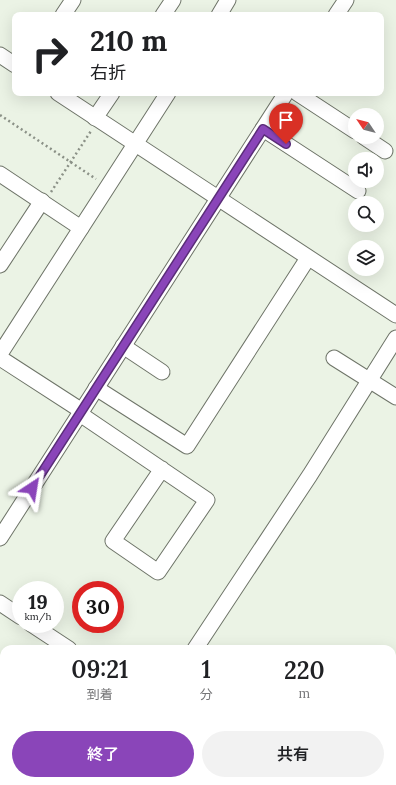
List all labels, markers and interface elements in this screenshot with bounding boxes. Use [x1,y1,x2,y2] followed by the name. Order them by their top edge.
[90,23,167,59] text: 210 m
[24,28,76,80] icon: right
[90,61,126,84] text: 右折
[269,103,303,144] pin
[348,108,384,144] north arrow
[348,108,384,276] map controls
[275,109,297,131] icon: arrive
[348,152,384,188] button: sound
[348,196,384,232] button: search
[348,240,384,276] button: layers
[11,467,53,509] position arrow
[72,581,124,633] speed limit sign: 30
[28,589,48,614] text: 19
[24,610,52,623] text: km/h
[71,654,128,685] text: 09:21
[201,654,211,685] text: 1
[284,655,325,686] text: 220
[299,685,310,702] text: m
[87,686,113,703] text: 到着
[200,686,213,703] text: 分
[12,731,194,777] button: 終了
[202,731,384,777] button: 共有

